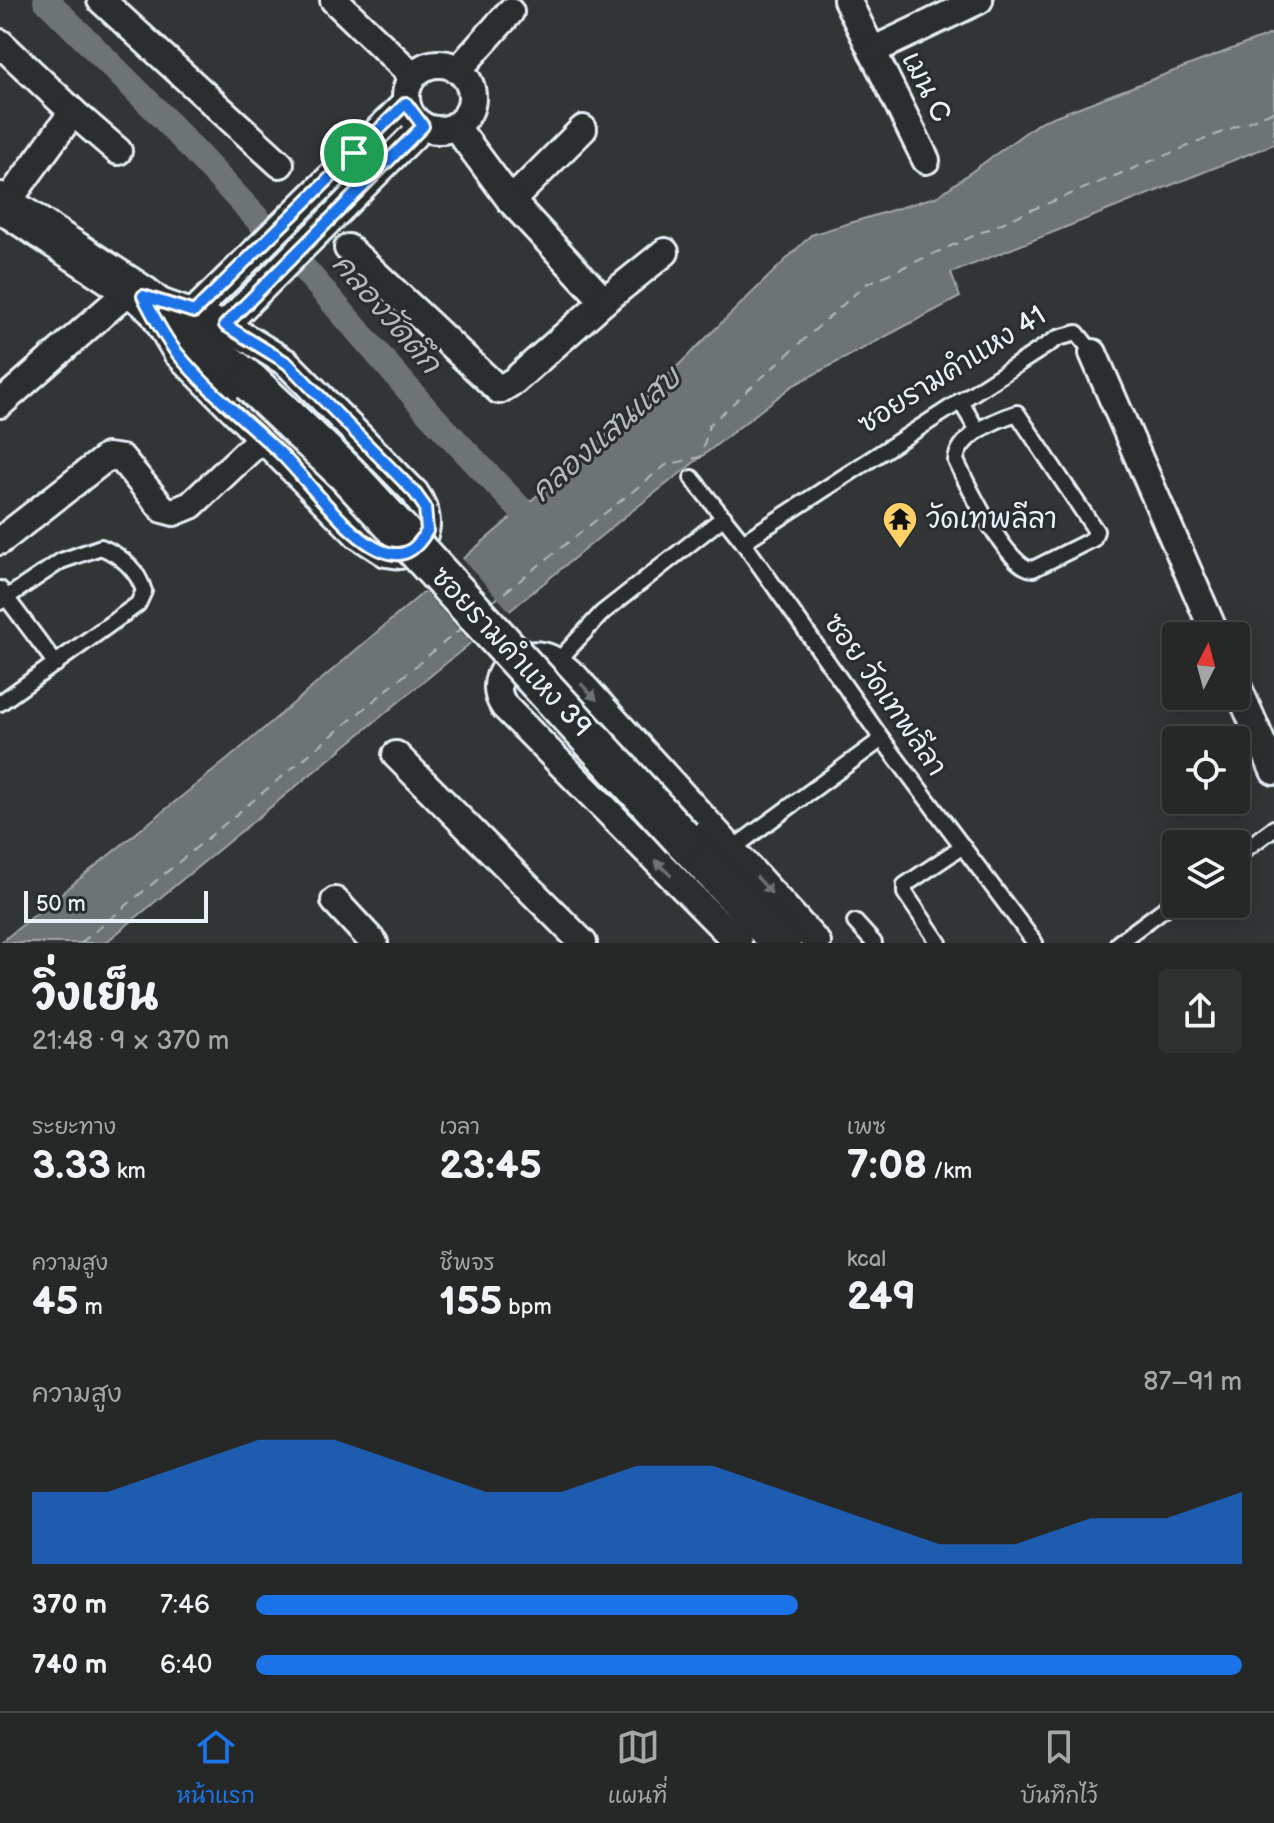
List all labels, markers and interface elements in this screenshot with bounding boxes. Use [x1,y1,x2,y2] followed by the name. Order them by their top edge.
[894,46,958,128] street label: เมน C
[320,119,388,187] pin
[332,131,376,175] icon: arrive
[324,247,449,383] water label: คลองวัดตึก
[851,297,1052,441] street label: ซอยรามคำแหง 41
[524,358,690,510] water label: คลองแสนแสบ
[881,500,919,550] temple icon: วัดเทพลีลา
[926,501,1057,536] place label: วัดเทพลีลา
[424,558,600,744] street label: ซอยรามคำแหง 39
[817,606,955,783] street label: ซอย วัดเทพลีลา
[1162,622,1250,710] north arrow
[1162,622,1250,918] map controls
[580,682,598,701] one-way arrow
[1162,726,1250,814] button: locate
[1162,830,1250,918] button: layers
[655,859,673,878] one-way arrow
[755,874,772,894] one-way arrow
[24,887,208,923] scale bar
[36,891,86,918] text: 50 m
[32,969,159,1022] text: วิ่งเย็น
[1158,969,1242,1053] button: share
[32,1026,229,1057] text: 21:48 · 9 × 370 m
[32,1114,116,1141] text: ระยะทาง
[439,1114,480,1141] text: เวลา
[847,1114,886,1141] text: เพซ
[32,1142,111,1190] text: 3.33
[439,1142,542,1190] text: 23:45
[847,1142,927,1190] text: 7:08
[111,1158,146,1185] text: km
[927,1158,972,1185] text: /km
[847,1246,886,1273] text: kcal
[32,1250,108,1277] text: ความสูง
[439,1250,495,1277] text: ชีพจร
[847,1273,916,1321] text: 249
[32,1278,79,1326] text: 45
[439,1278,502,1326] text: 155
[79,1294,103,1321] text: m
[502,1294,552,1321] text: bpm
[1143,1367,1242,1398] text: 87–91 m
[32,1379,122,1410] text: ความสูง
[32,1590,107,1621] text: 370 m
[160,1590,210,1621] text: 7:46
[32,1650,107,1681] text: 740 m
[160,1650,212,1681] text: 6:40
[176,1725,255,1811] tab: หน้าแรก
[608,1725,667,1811] tab: แผนที่
[1020,1725,1098,1811] tab: บันทึกไว้

